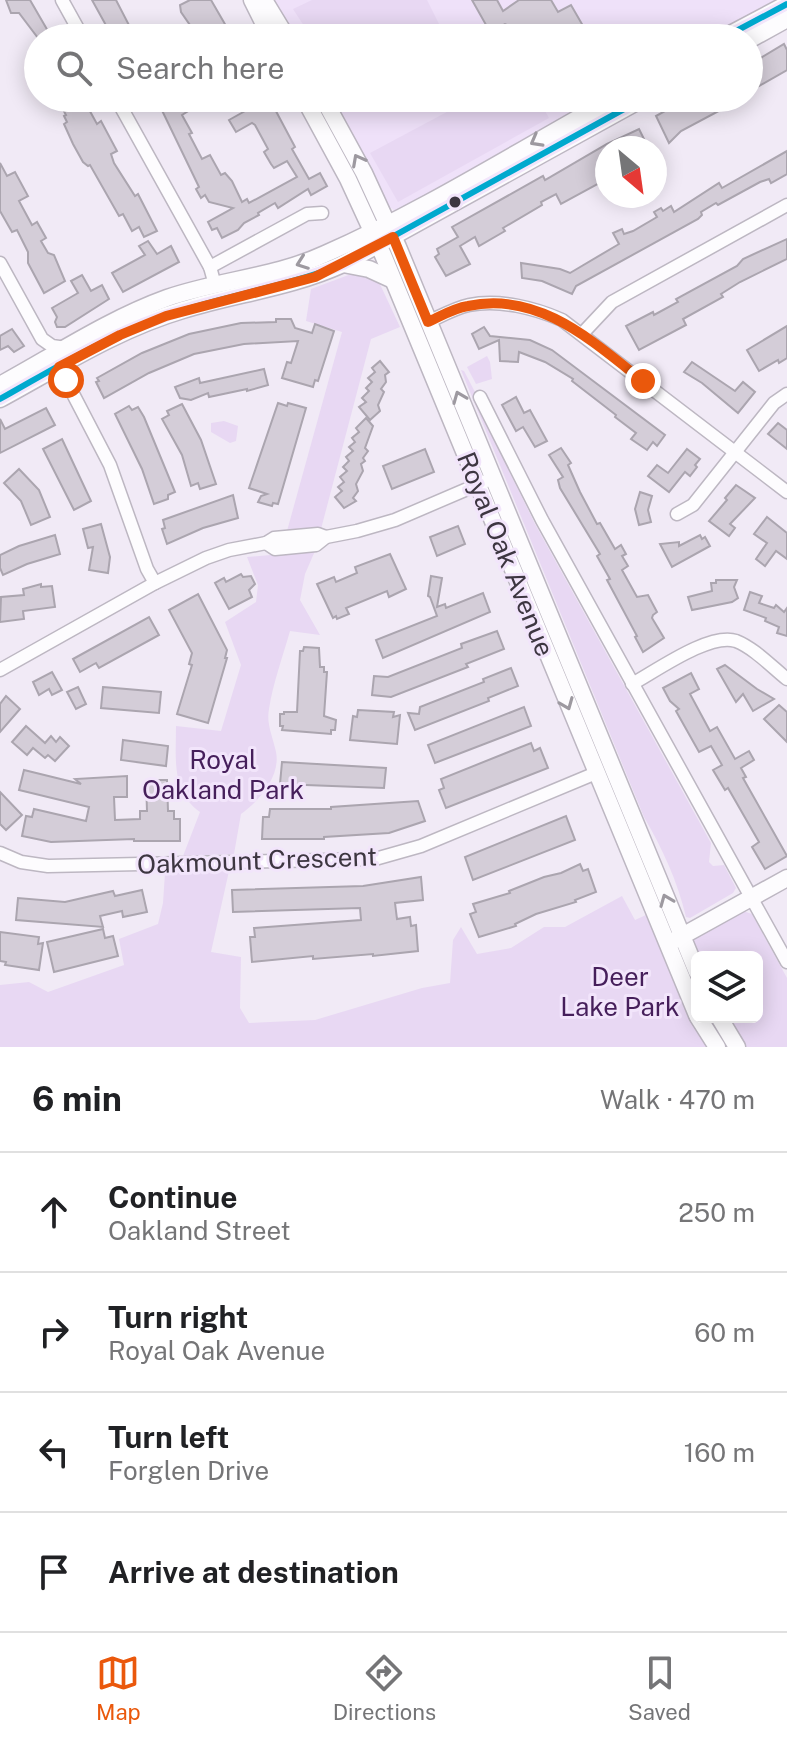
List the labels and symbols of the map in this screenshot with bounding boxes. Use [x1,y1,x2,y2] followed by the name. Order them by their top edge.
[530,132,544,147] one-way arrow
[595,136,667,208] north arrow
[352,154,367,168] one-way arrow
[447,194,463,210] unlabelled marker
[295,254,309,270] one-way arrow
[48,362,84,398] route start
[625,363,661,399] route end
[453,391,469,405] one-way arrow
[451,447,561,661] street label: Royal Oak Avenue
[557,696,574,710] one-way arrow
[142,744,304,805] park label: Royal Oakland Park
[136,840,378,880] street label: Oakmount Crescent
[659,894,676,908] one-way arrow
[560,961,680,1022] park label: Deer Lake Park

